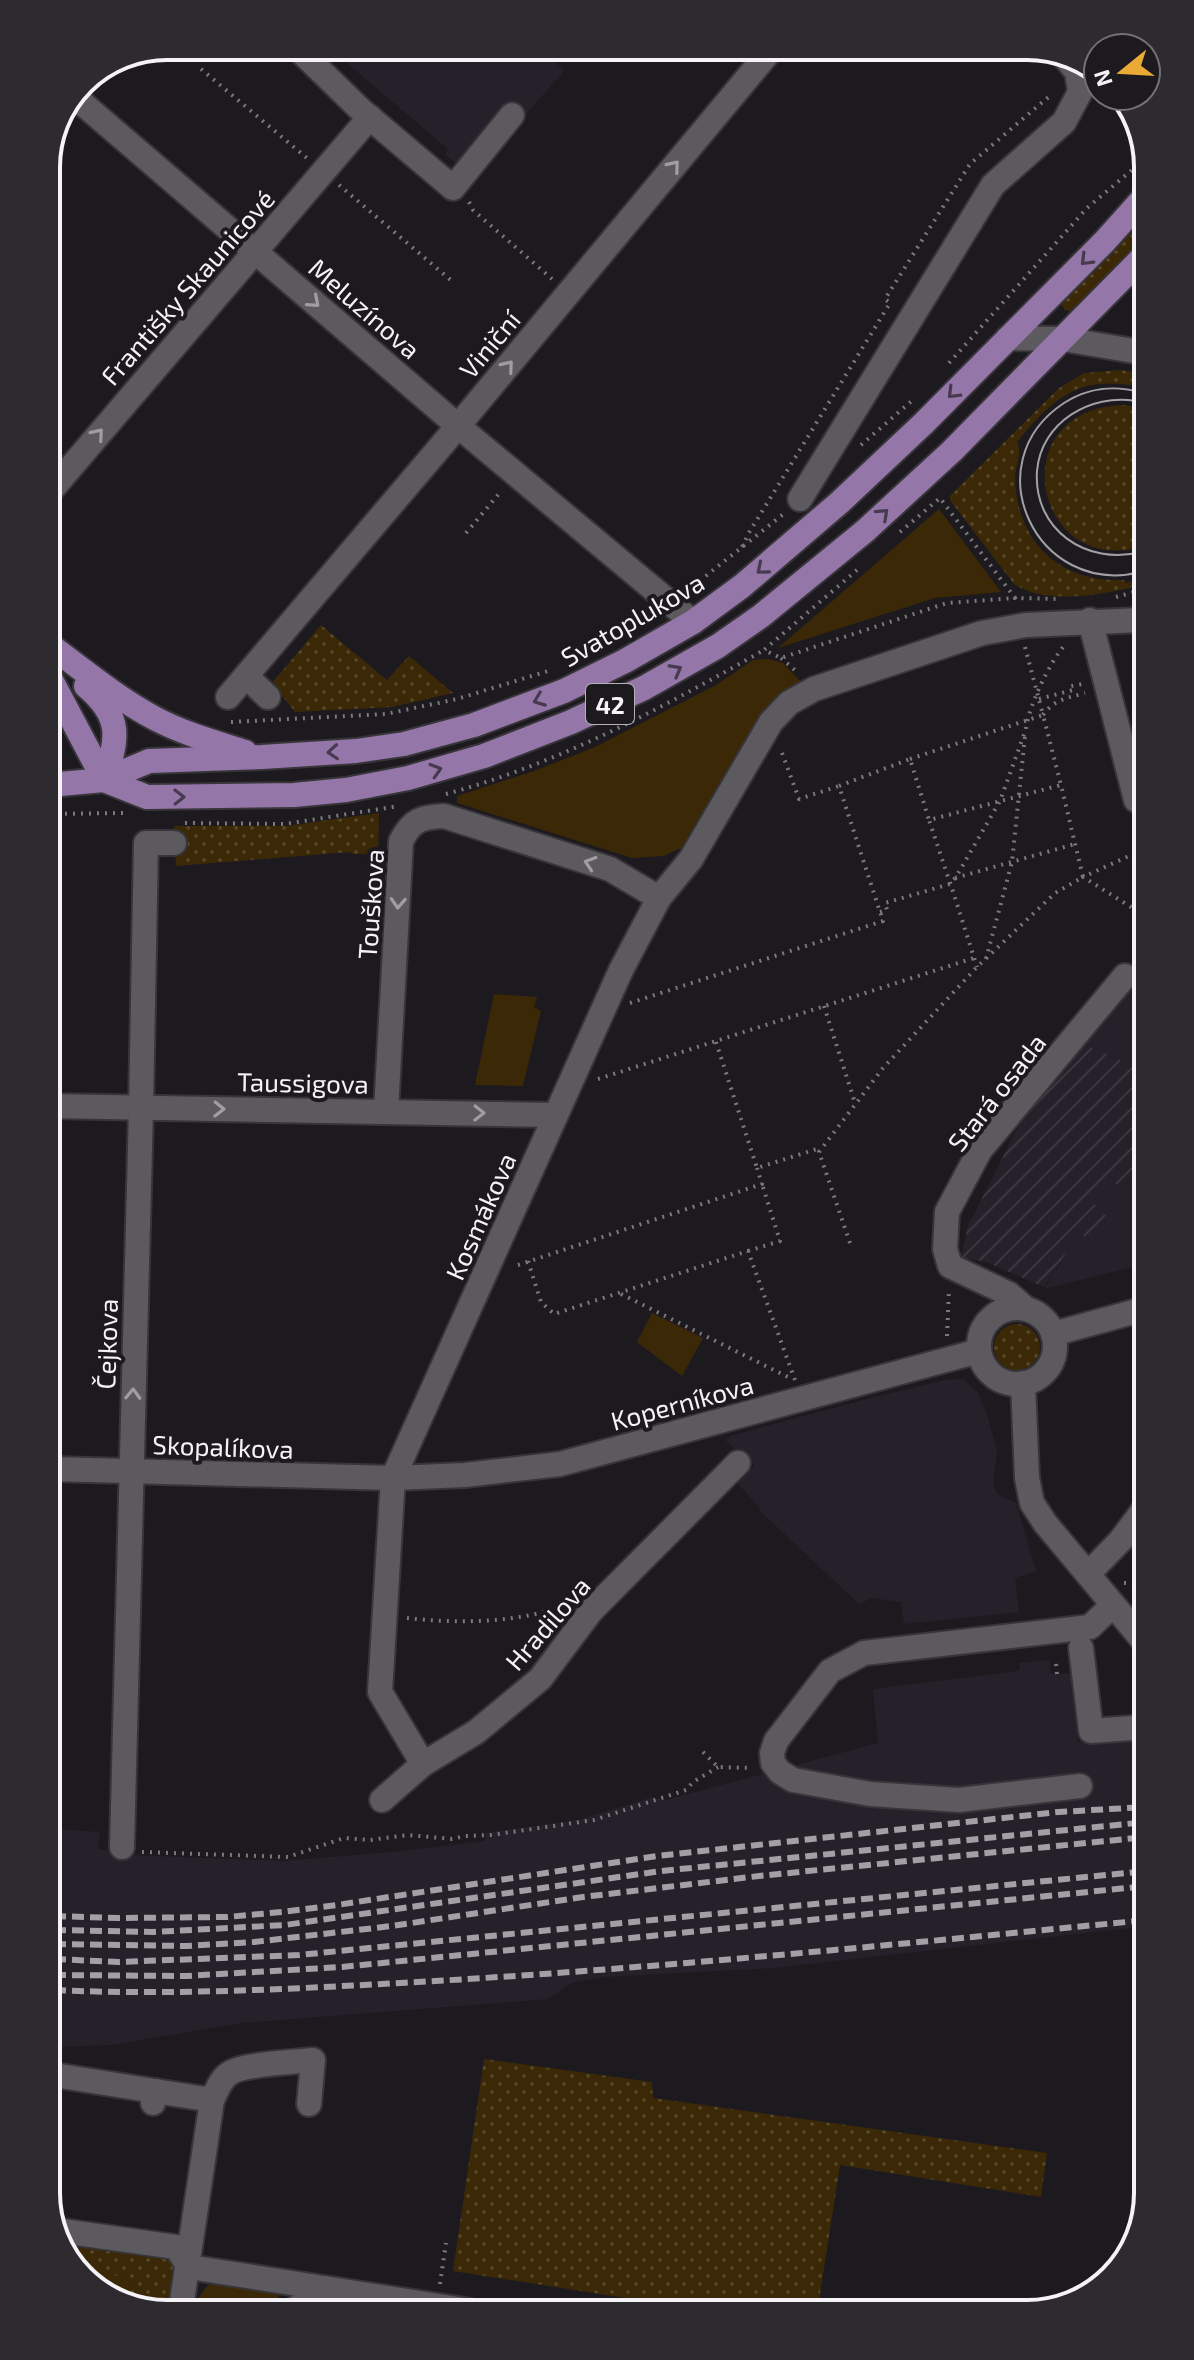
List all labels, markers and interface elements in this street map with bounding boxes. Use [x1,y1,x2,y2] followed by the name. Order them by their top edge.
[1082,32,1162,112] north arrow
[1087,67,1117,90] text: N
[664,161,679,175] one-way arrow
[94,183,280,391] street label: Františky Skaunicové
[303,251,427,365] street label: Meluzínova
[1081,251,1095,265] one-way arrow
[305,292,320,307] one-way arrow
[452,303,527,384] street label: Viniční
[498,360,513,375] one-way arrow
[948,384,962,398] one-way arrow
[88,429,103,444] one-way arrow
[874,509,888,524] one-way arrow
[756,559,771,574] one-way arrow
[555,566,709,672] street label: Svatoplukova
[667,664,682,680] one-way arrow
[586,684,634,724] road number: 42
[533,691,547,707] one-way arrow
[326,743,339,760] one-way arrow
[429,763,443,779] one-way arrow
[173,788,186,806] one-way arrow
[351,848,389,960] street label: Touškova
[583,856,597,872] one-way arrow
[389,897,406,910] one-way arrow
[941,1027,1051,1157] street label: Stará osada
[237,1065,369,1099] street label: Taussigova
[213,1100,226,1118] one-way arrow
[473,1105,486,1122] one-way arrow
[438,1148,522,1284] street label: Kosmákova
[89,1298,123,1390] street label: Čejkova
[607,1368,757,1436] street label: Koperníkova
[124,1387,142,1400] one-way arrow
[152,1428,294,1464] street label: Skopalíkova
[498,1570,596,1676] street label: Hradilova

